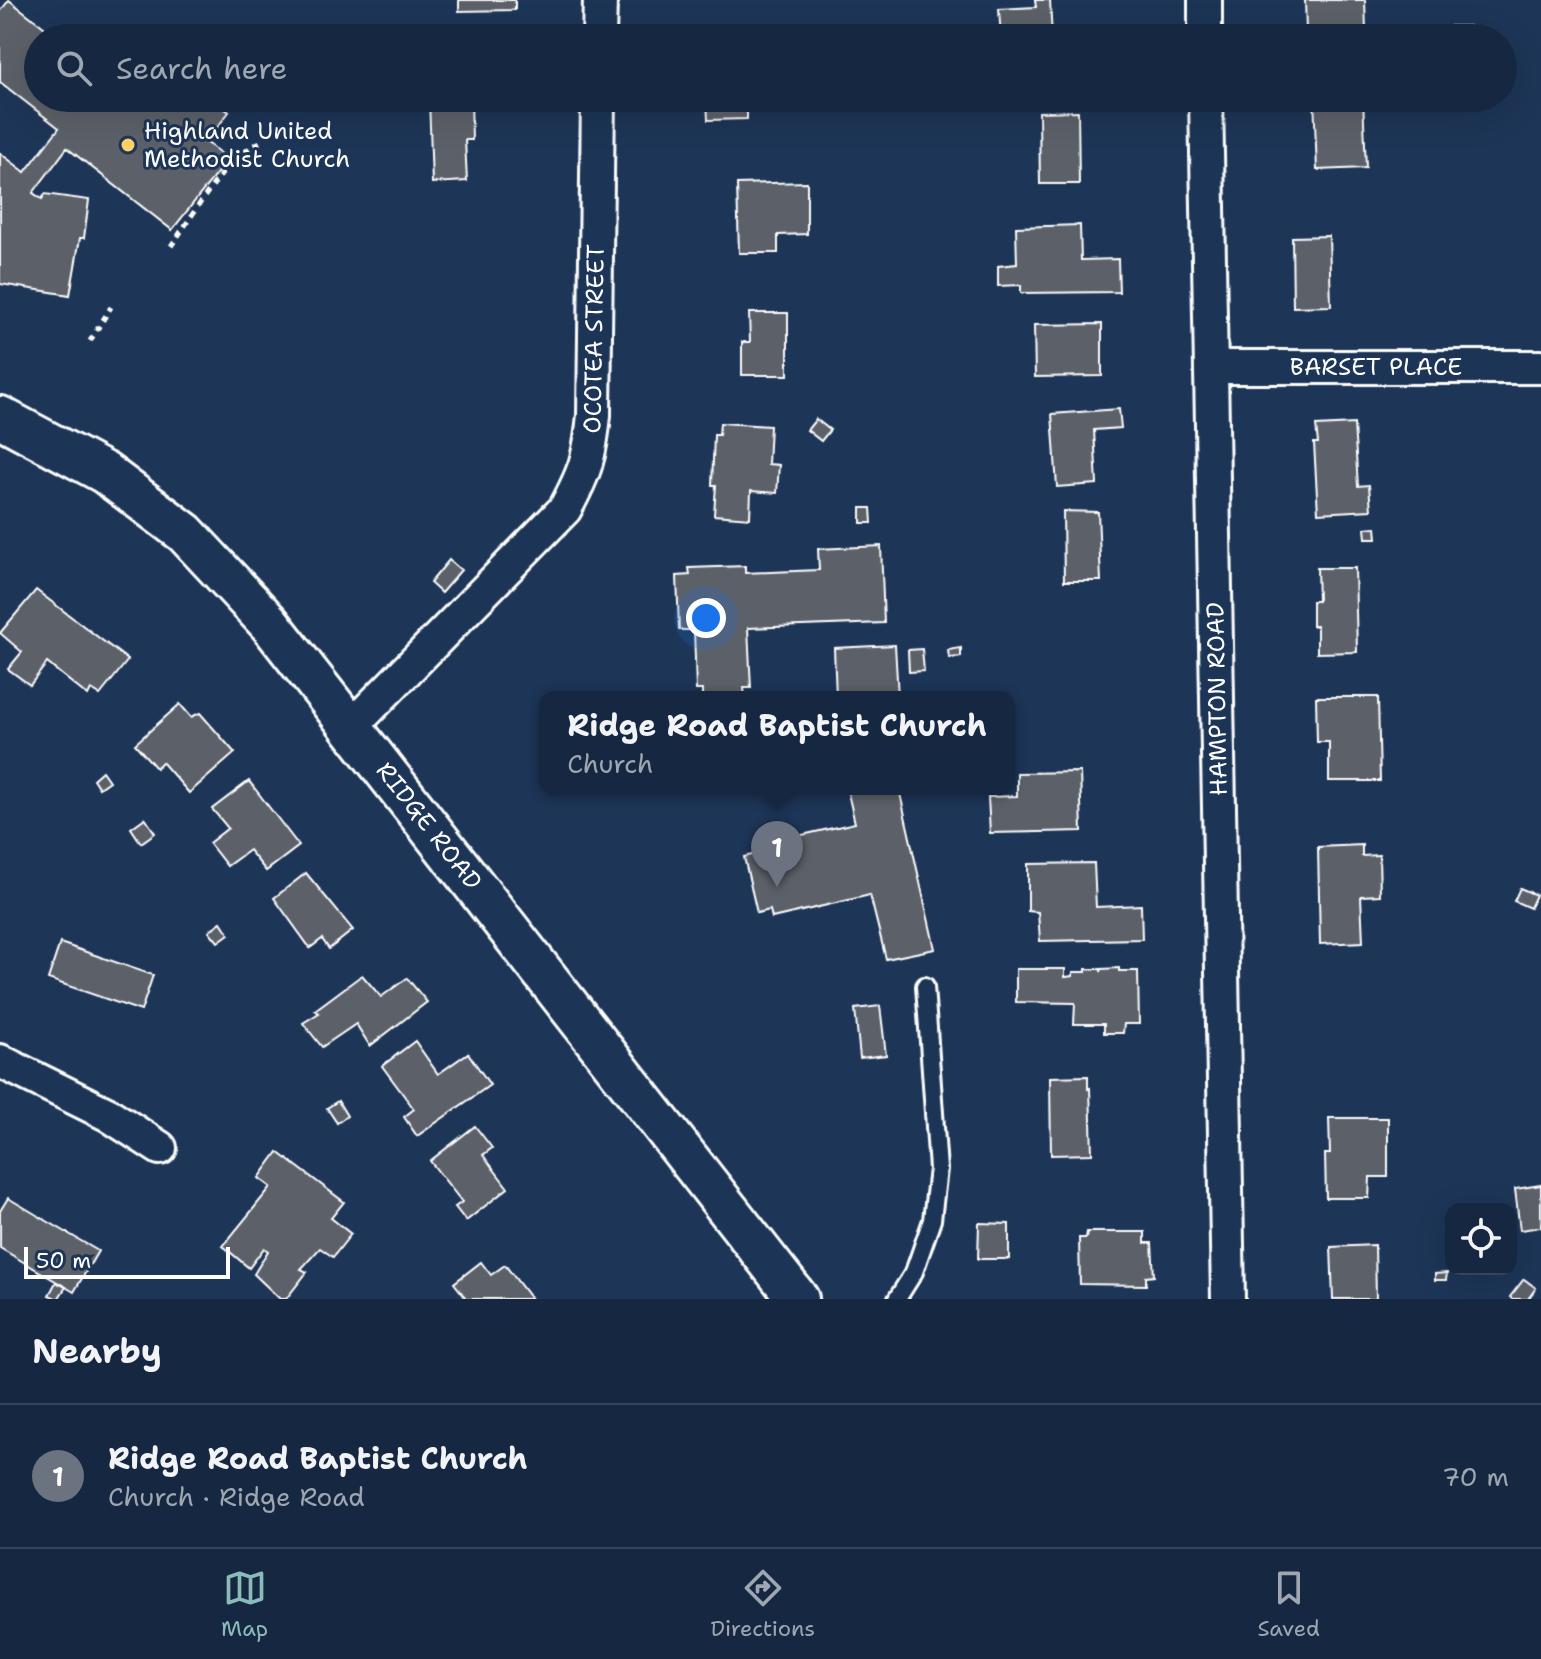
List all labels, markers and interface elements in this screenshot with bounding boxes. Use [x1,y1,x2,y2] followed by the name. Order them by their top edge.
[24,24,1517,112] search box
[52,46,96,90] icon: search
[116,48,287,89] text: Search here
[144,115,350,175] place label: Highland United Methodist Church
[119,136,137,154] marker: Highland United Methodist Church
[576,244,612,434] street label: OCOTEA STREET
[1290,351,1462,383] street label: BARSET PLACE
[686,598,726,638] your location
[1199,602,1235,796] street label: HAMPTON ROAD
[539,691,1015,795] popup
[567,705,987,746] text: Ridge Road Baptist Church
[567,746,653,781] text: Church
[369,755,489,897] street label: RIDGE ROAD
[751,821,803,887] pin: 1
[1445,1203,1517,1275] map controls
[1445,1203,1517,1275] button: locate
[24,1243,230,1279] scale bar
[36,1246,91,1275] text: 50 m
[32,1328,162,1374] text: Nearby
[108,1438,528,1479] text: Ridge Road Baptist Church
[52,1459,64,1494] text: 1
[1442,1459,1509,1494] text: 70 m
[108,1479,365,1514] text: Church · Ridge Road
[221,1566,268,1643] tab: Map
[710,1566,815,1643] tab: Directions
[1257,1566,1320,1643] tab: Saved

